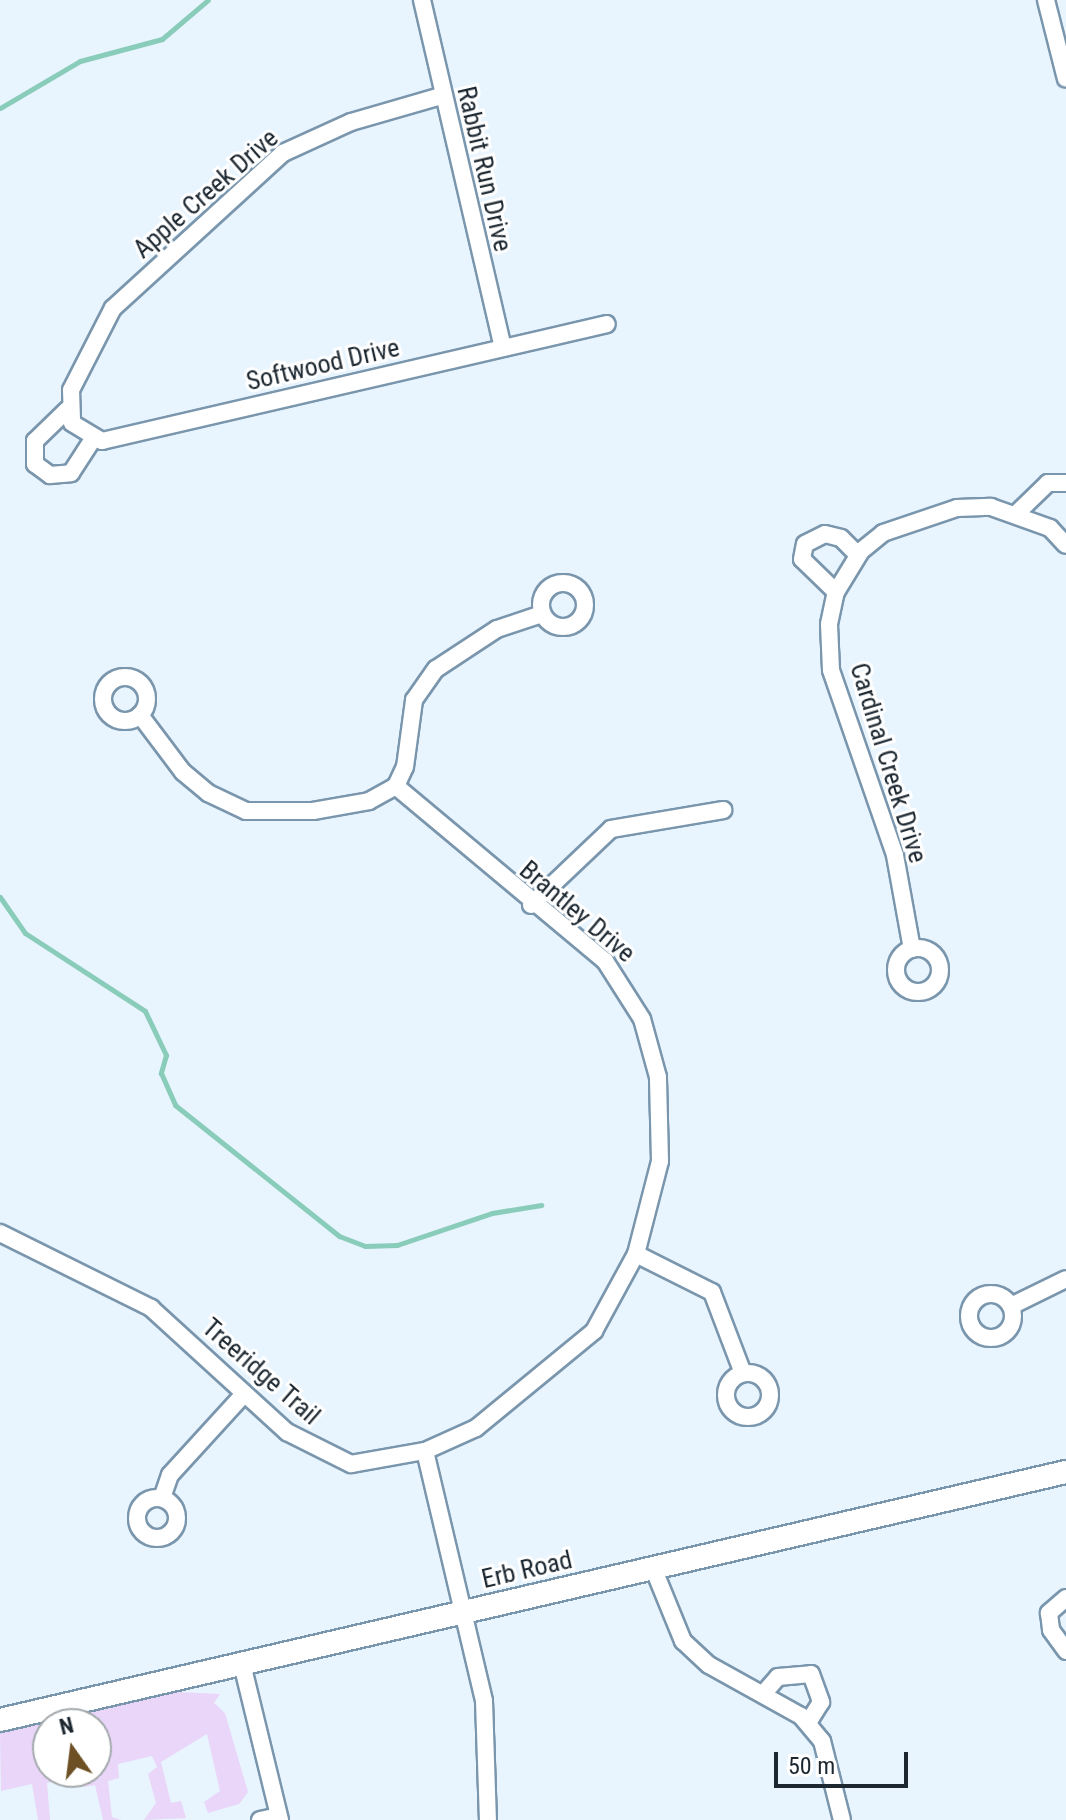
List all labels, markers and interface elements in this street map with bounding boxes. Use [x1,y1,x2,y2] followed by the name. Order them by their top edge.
[450,83,518,255] street label: Rabbit Run Drive
[127,123,285,265] street label: Apple Creek Drive
[243,332,403,398] street label: Softwood Drive
[843,659,933,867] street label: Cardinal Creek Drive
[513,855,641,969] street label: Brantley Drive
[195,1312,327,1432] street label: Treeridge Trail
[479,1544,575,1596] street label: Erb Road
[32,1708,112,1788] north arrow
[57,1712,76,1740] text: N
[778,1736,912,1786] scale bar
[788,1752,835,1780] text: 50 m

